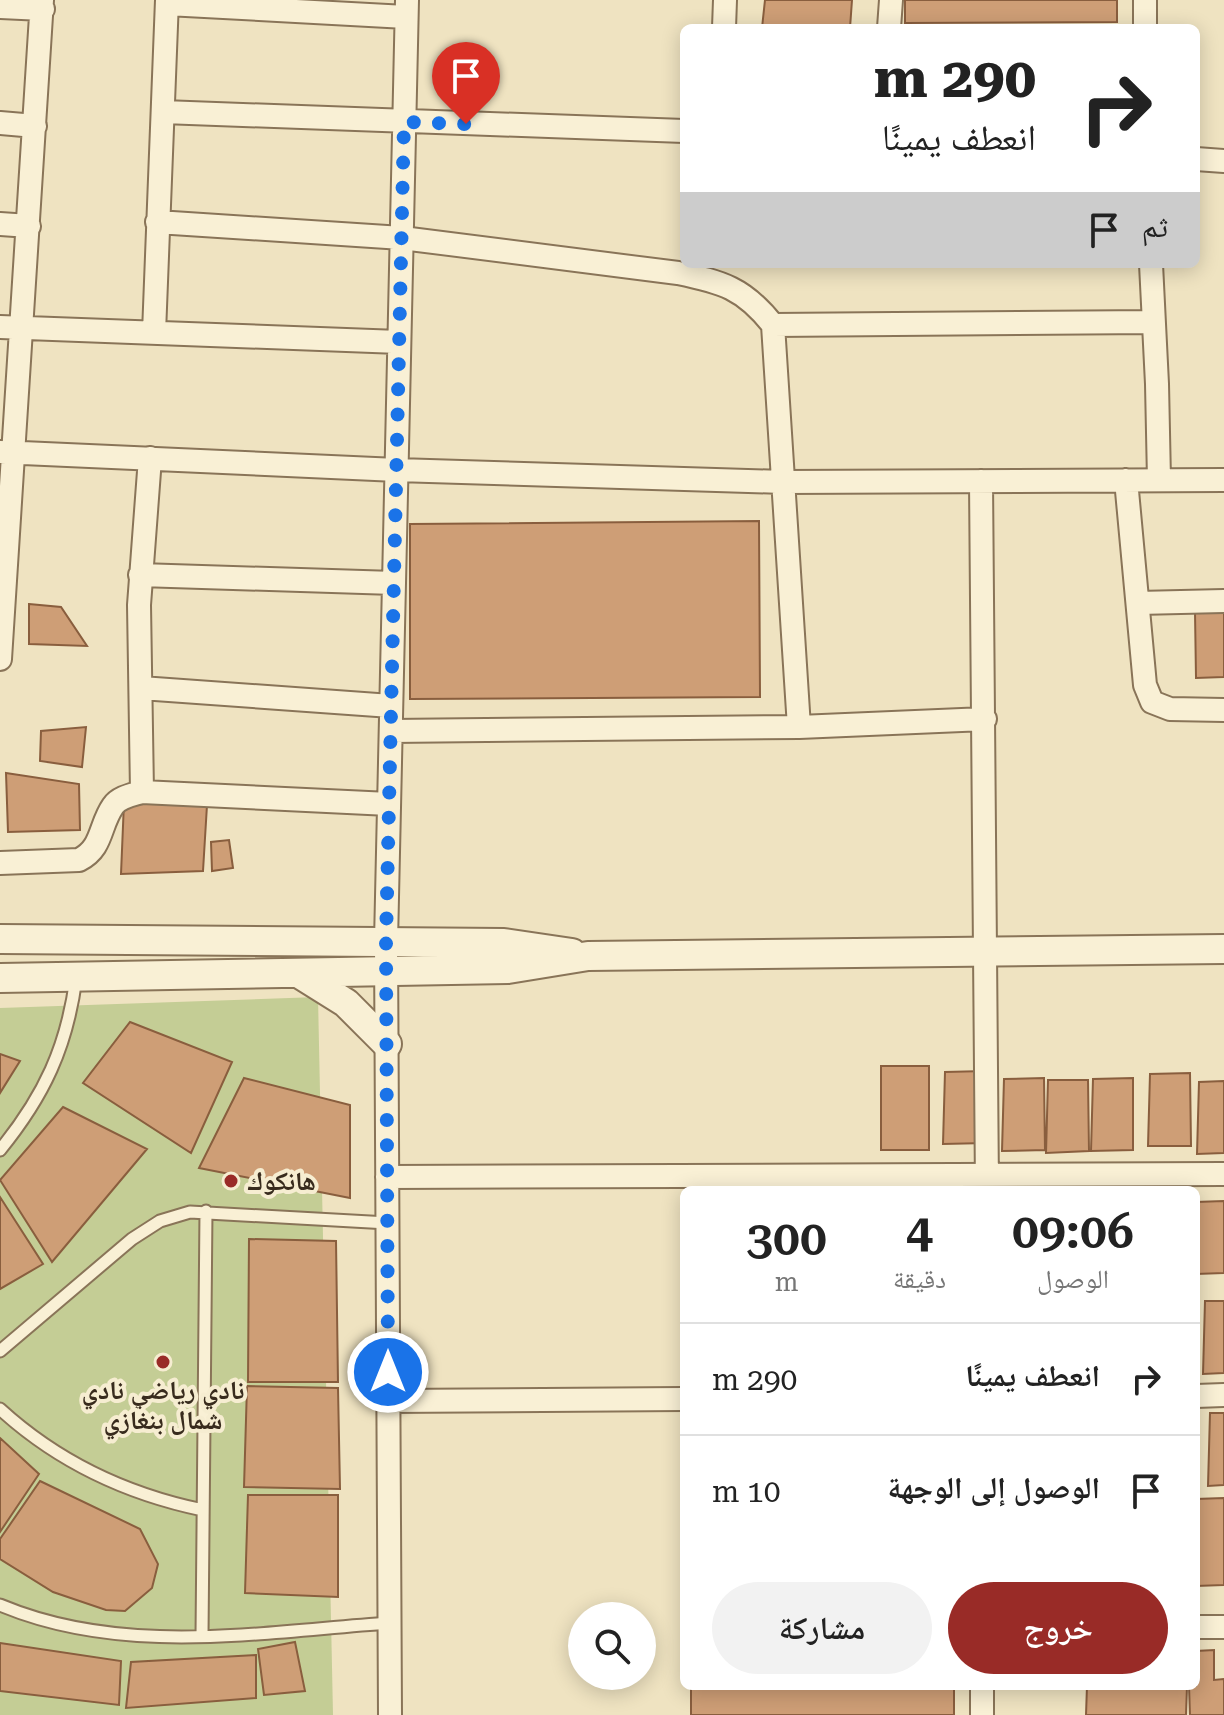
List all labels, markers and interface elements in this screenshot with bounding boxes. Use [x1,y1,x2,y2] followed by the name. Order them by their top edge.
[432,42,500,124] pin
[874,45,1036,111] text: 290 m
[444,54,488,98] icon: arrive
[1064,56,1168,160] icon: right
[882,117,1036,159] text: انعطف يمينًا
[1082,208,1126,252] icon: arrive
[1142,209,1168,244] text: ثم
[247,1166,316,1196] place label: هانكوك
[222,1172,240,1190] marker: هانكوك
[906,1204,933,1260] text: 4
[1012,1204,1134,1260] text: 09:06
[746,1211,827,1267] text: 300
[893,1264,946,1294] text: دقيقة
[1037,1264,1109,1294] text: الوصول
[775,1267,798,1297] text: m
[346,1330,430,1414] position arrow
[154,1353,172,1371] marker: نادي رياضي نادي شمال بنغازي
[1124,1357,1168,1401] icon: right
[965,1358,1100,1393] text: انعطف يمينًا
[712,1362,797,1397] text: 290 m
[82,1375,244,1440] place label: نادي رياضي نادي شمال بنغازي
[1124,1469,1168,1513] icon: arrive
[888,1470,1100,1505] text: الوصول إلى الوجهة
[712,1474,781,1509] text: 10 m
[712,1582,932,1674] button: مشاركة
[948,1582,1168,1674] button: خروج
[568,1602,656,1690] map controls
[568,1602,656,1690] button: search

